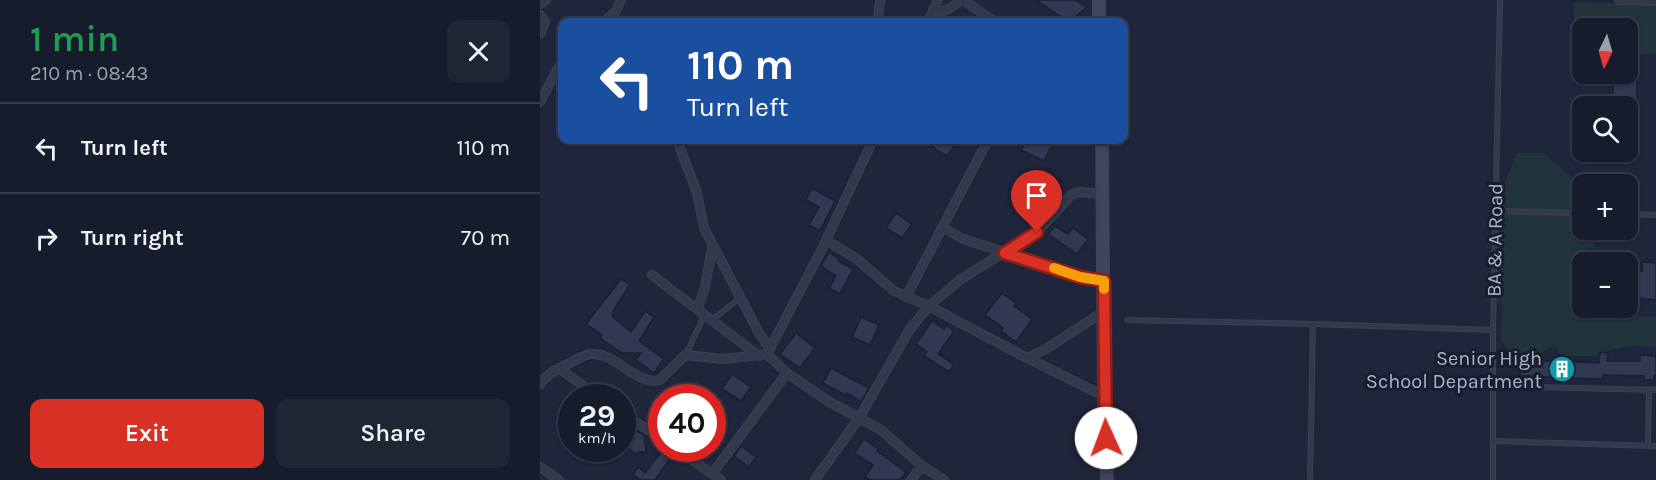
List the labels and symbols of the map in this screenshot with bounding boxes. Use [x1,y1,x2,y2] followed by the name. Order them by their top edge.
[1572,18,1638,84] north arrow
[1011,170,1062,232] pin
[1483,183,1507,297] street label: BA & A Road
[1366,347,1542,393] place label: Senior High School Department
[1547,354,1577,384] building icon: Senior High School Department
[648,384,726,462] speed limit sign: 40
[1074,406,1138,470] position arrow

